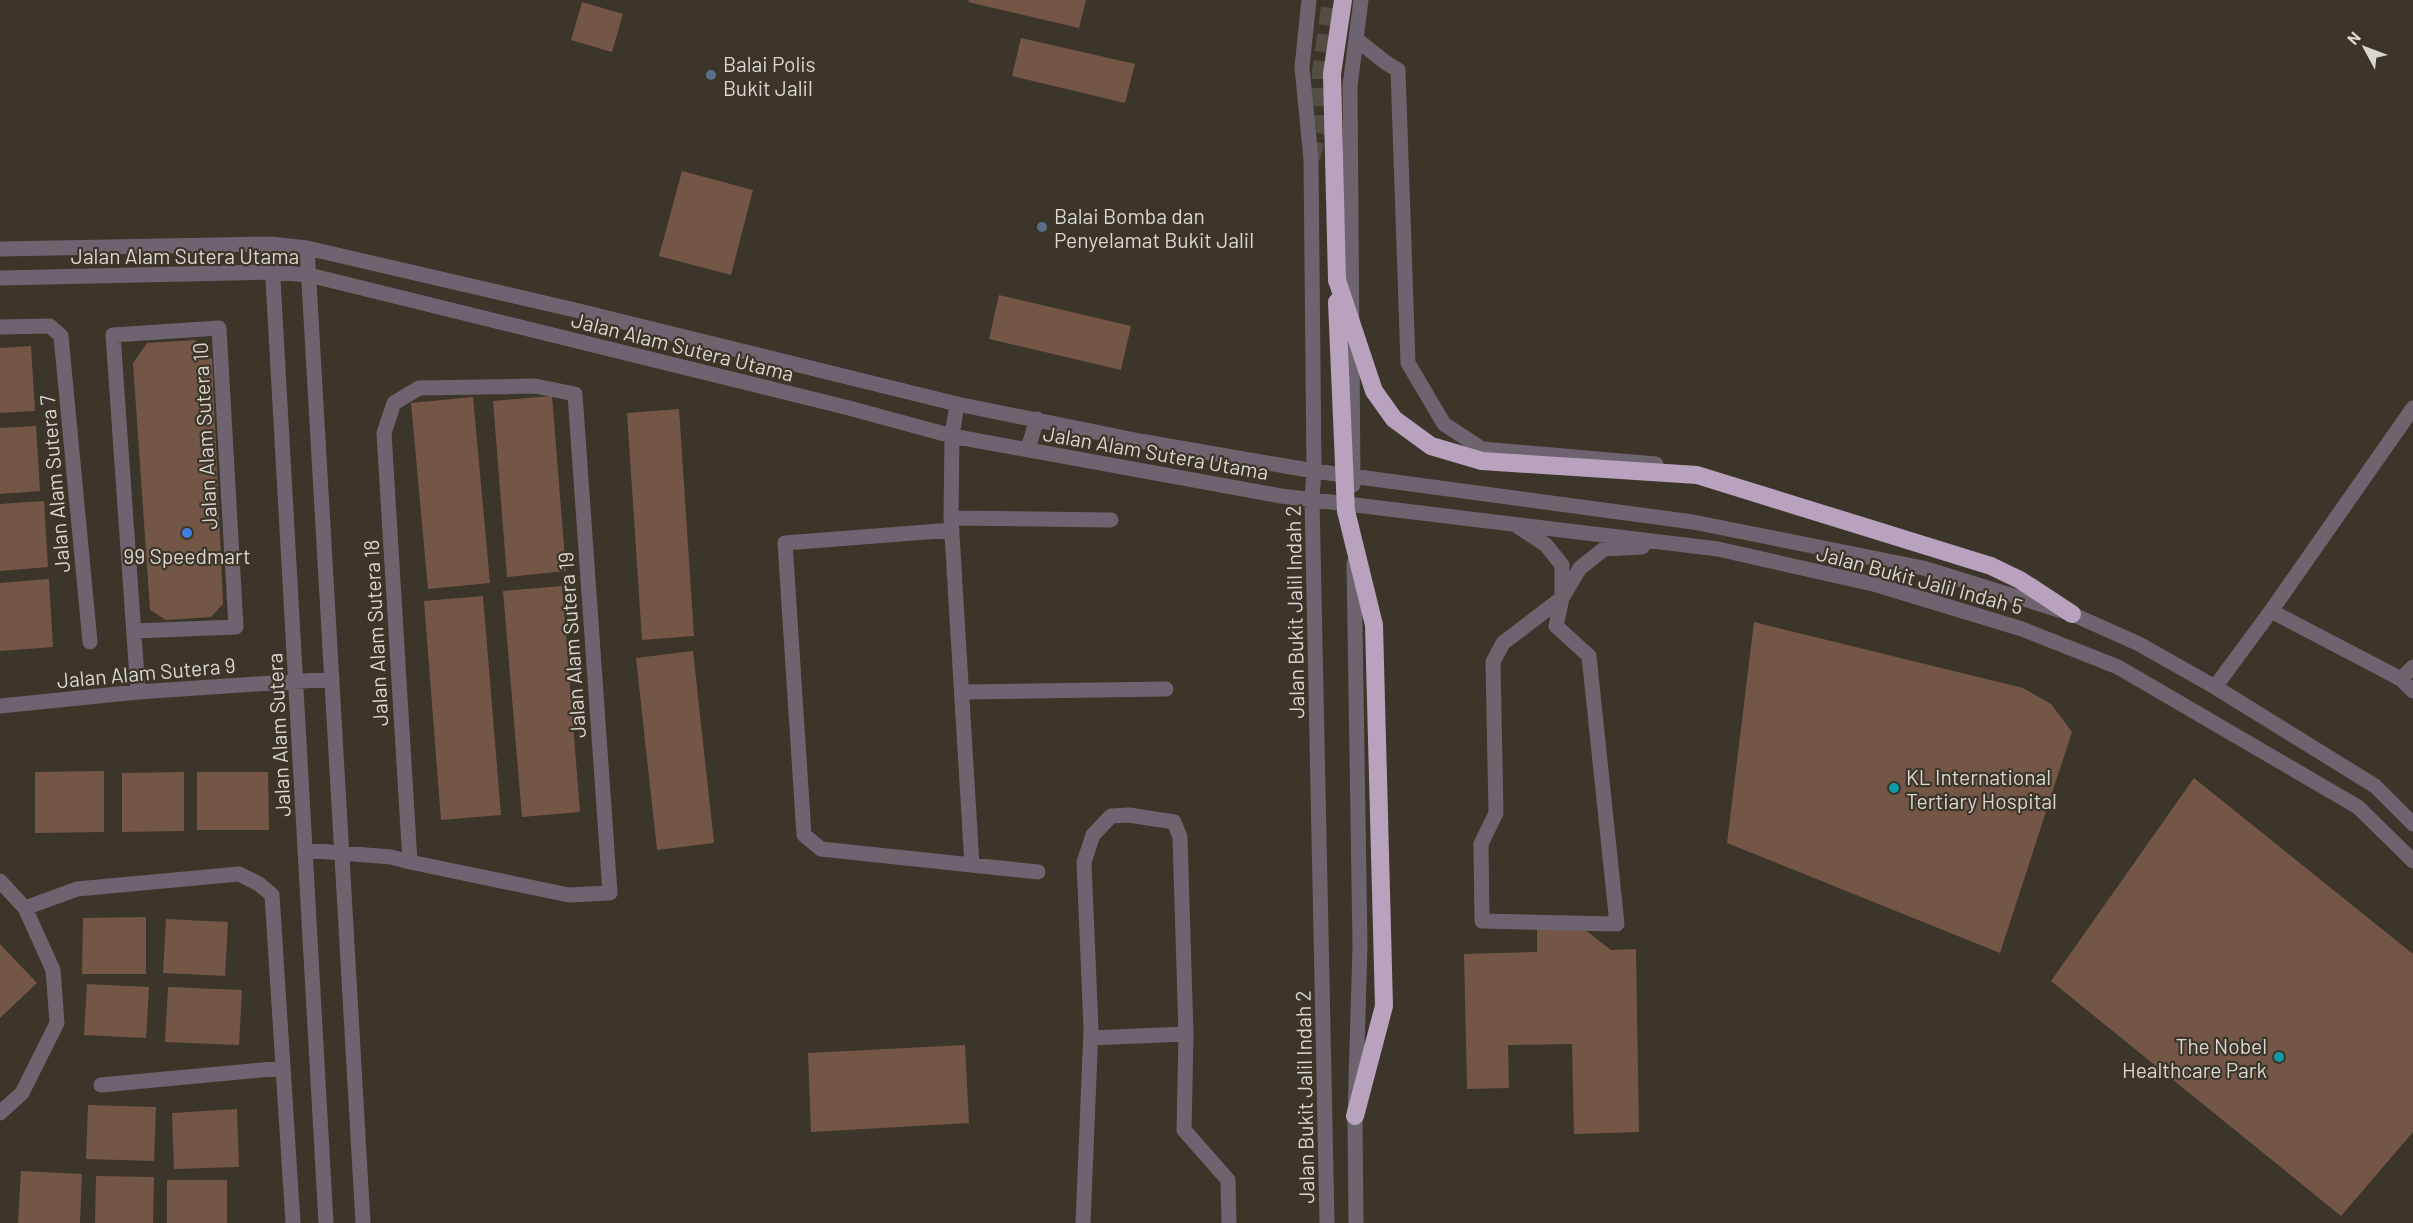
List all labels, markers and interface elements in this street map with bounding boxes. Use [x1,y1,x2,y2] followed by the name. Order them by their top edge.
[2335,18,2395,78] north arrow
[2343,28,2364,48] text: N
[723,51,816,100] place label: Balai Polis Bukit Jalil
[704,68,718,82] marker: Balai Polis Bukit Jalil
[1054,203,1254,252] place label: Balai Bomba dan Penyelamat Bukit Jalil
[1035,220,1049,234] marker: Balai Bomba dan Penyelamat Bukit Jalil
[71,243,299,268] street label: Jalan Alam Sutera Utama
[569,306,797,386] street label: Jalan Alam Sutera Utama
[187,342,221,530] street label: Jalan Alam Sutera 10
[34,394,74,574] street label: Jalan Alam Sutera 7
[1041,420,1271,484] street label: Jalan Alam Sutera Utama
[1280,505,1308,719] street label: Jalan Bukit Jalil Indah 2
[180,526,194,540] marker: 99 Speedmart
[358,539,392,727] street label: Jalan Alam Sutera 18
[1814,539,2026,619] street label: Jalan Bukit Jalil Indah 5
[123,543,251,568] place label: 99 Speedmart
[552,551,590,739] street label: Jalan Alam Sutera 19
[56,652,236,692] street label: Jalan Alam Sutera 9
[261,652,295,818] street label: Jalan Alam Sutera
[1906,764,2057,813] place label: KL International Tertiary Hospital
[1887,781,1901,795] marker: KL International Tertiary Hospital
[1290,990,1318,1204] street label: Jalan Bukit Jalil Indah 2
[2122,1033,2267,1082] place label: The Nobel Healthcare Park
[2272,1050,2286,1064] marker: The Nobel Healthcare Park

